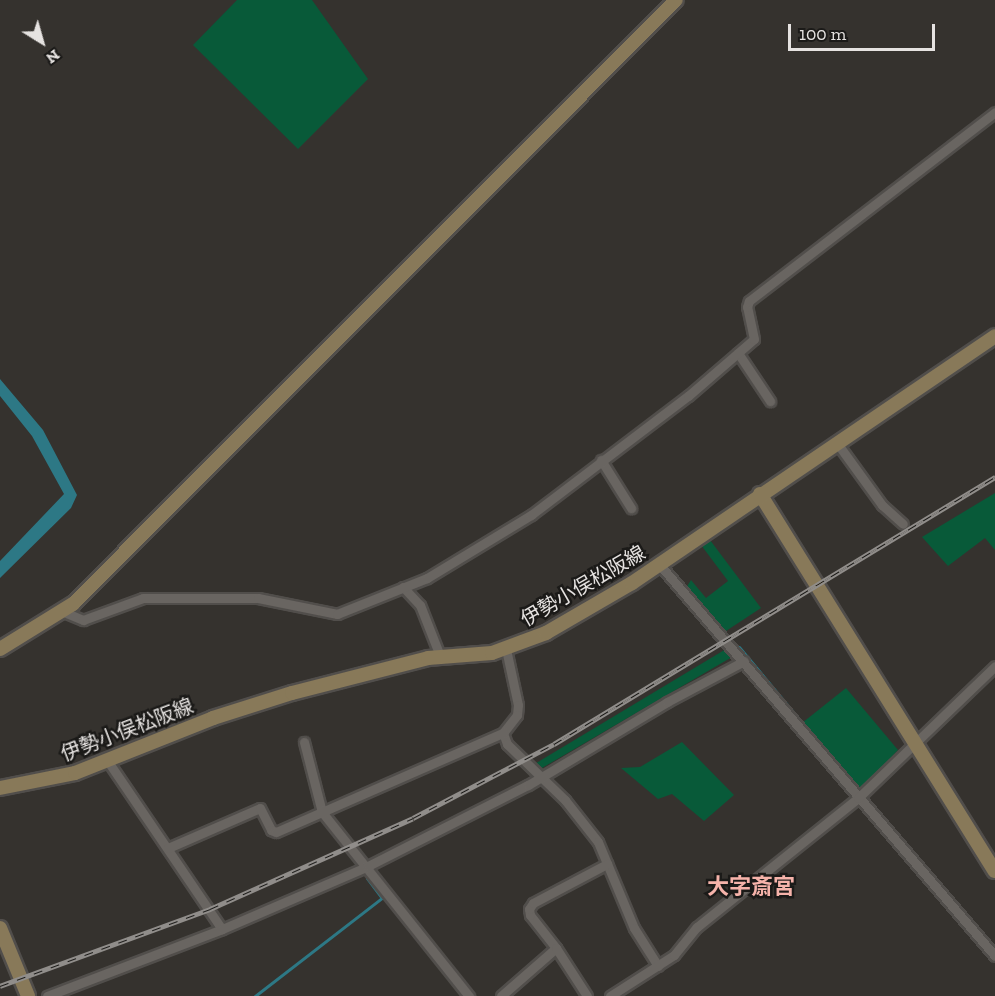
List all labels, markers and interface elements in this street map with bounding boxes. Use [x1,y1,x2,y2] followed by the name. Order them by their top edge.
[12,12,72,72] north arrow
[791,12,938,50] scale bar
[799,23,846,45] text: 100 m
[43,46,64,68] text: N
[516,541,650,631] street label: 伊勢小俣松阪線
[57,694,197,766] street label: 伊勢小俣松阪線
[707,874,795,900] district label: 大字斎宮

